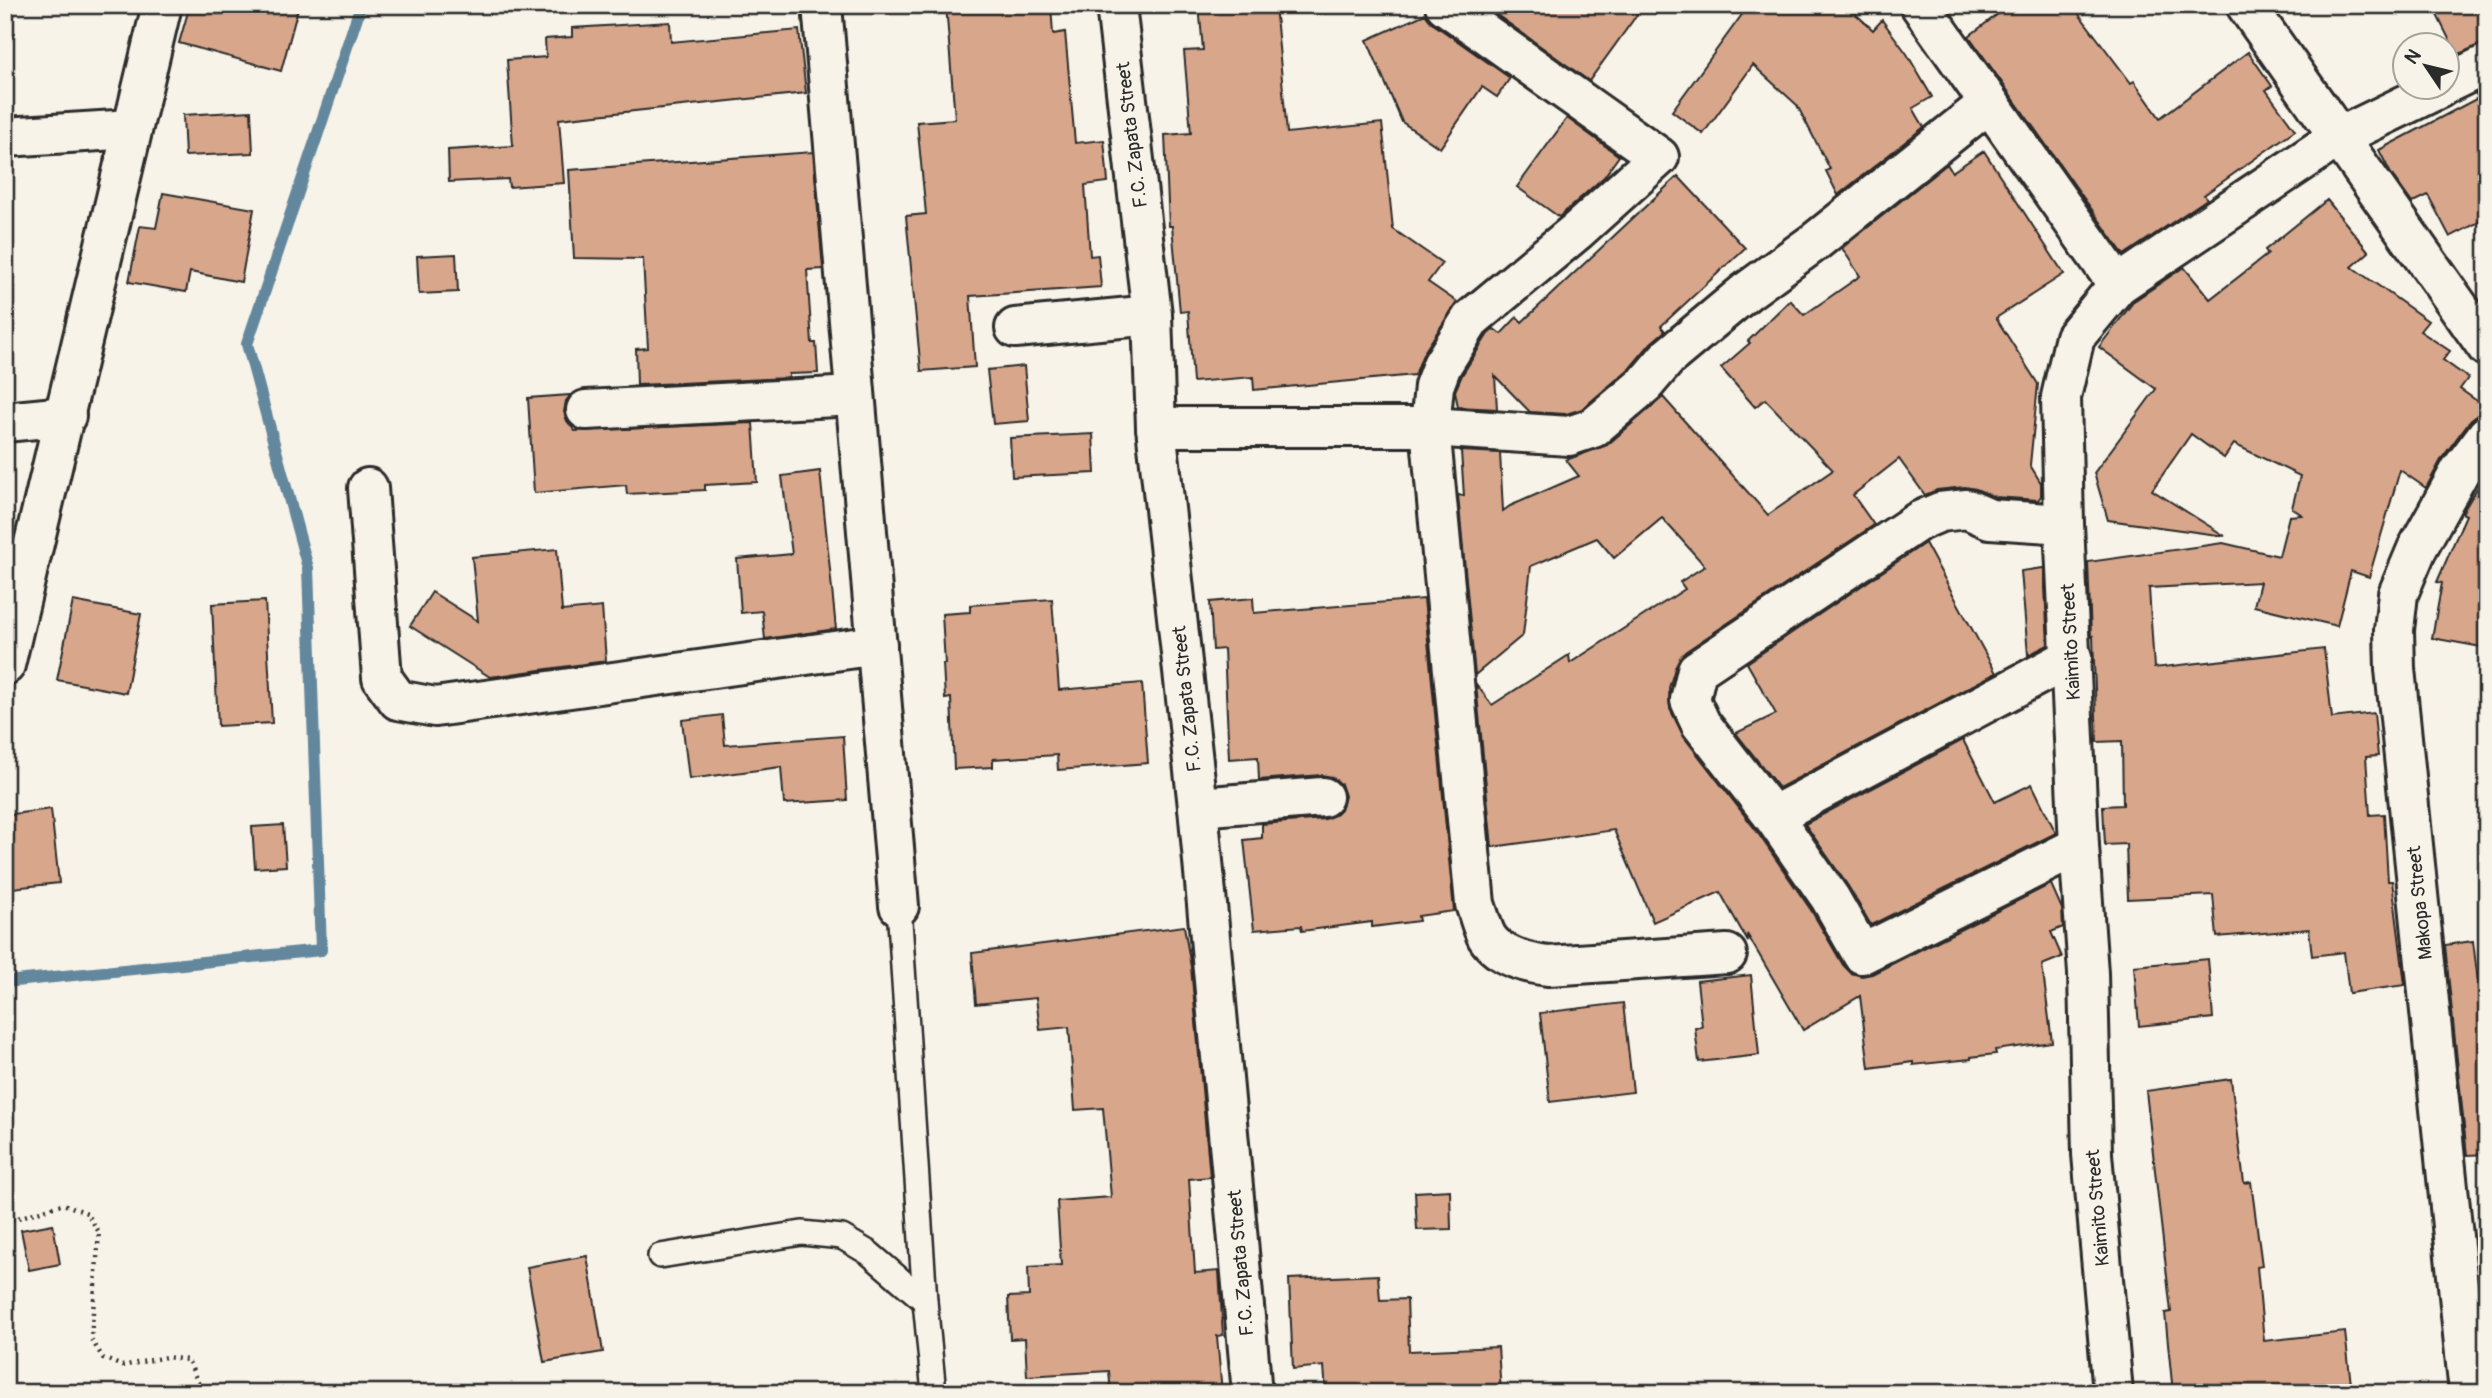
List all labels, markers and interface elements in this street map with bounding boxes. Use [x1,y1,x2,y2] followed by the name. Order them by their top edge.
[2390,32,2460,102] north arrow
[2399,45,2426,69] text: N
[1111,60,1153,209] street label: F.C. Zapata Street
[2056,583,2086,701] street label: Kaimito Street
[1167,624,1207,773] street label: F.C. Zapata Street
[2402,844,2438,961] street label: Makopa Street
[2081,1148,2115,1267] street label: Kaimito Street
[1223,1188,1259,1337] street label: F.C. Zapata Street

